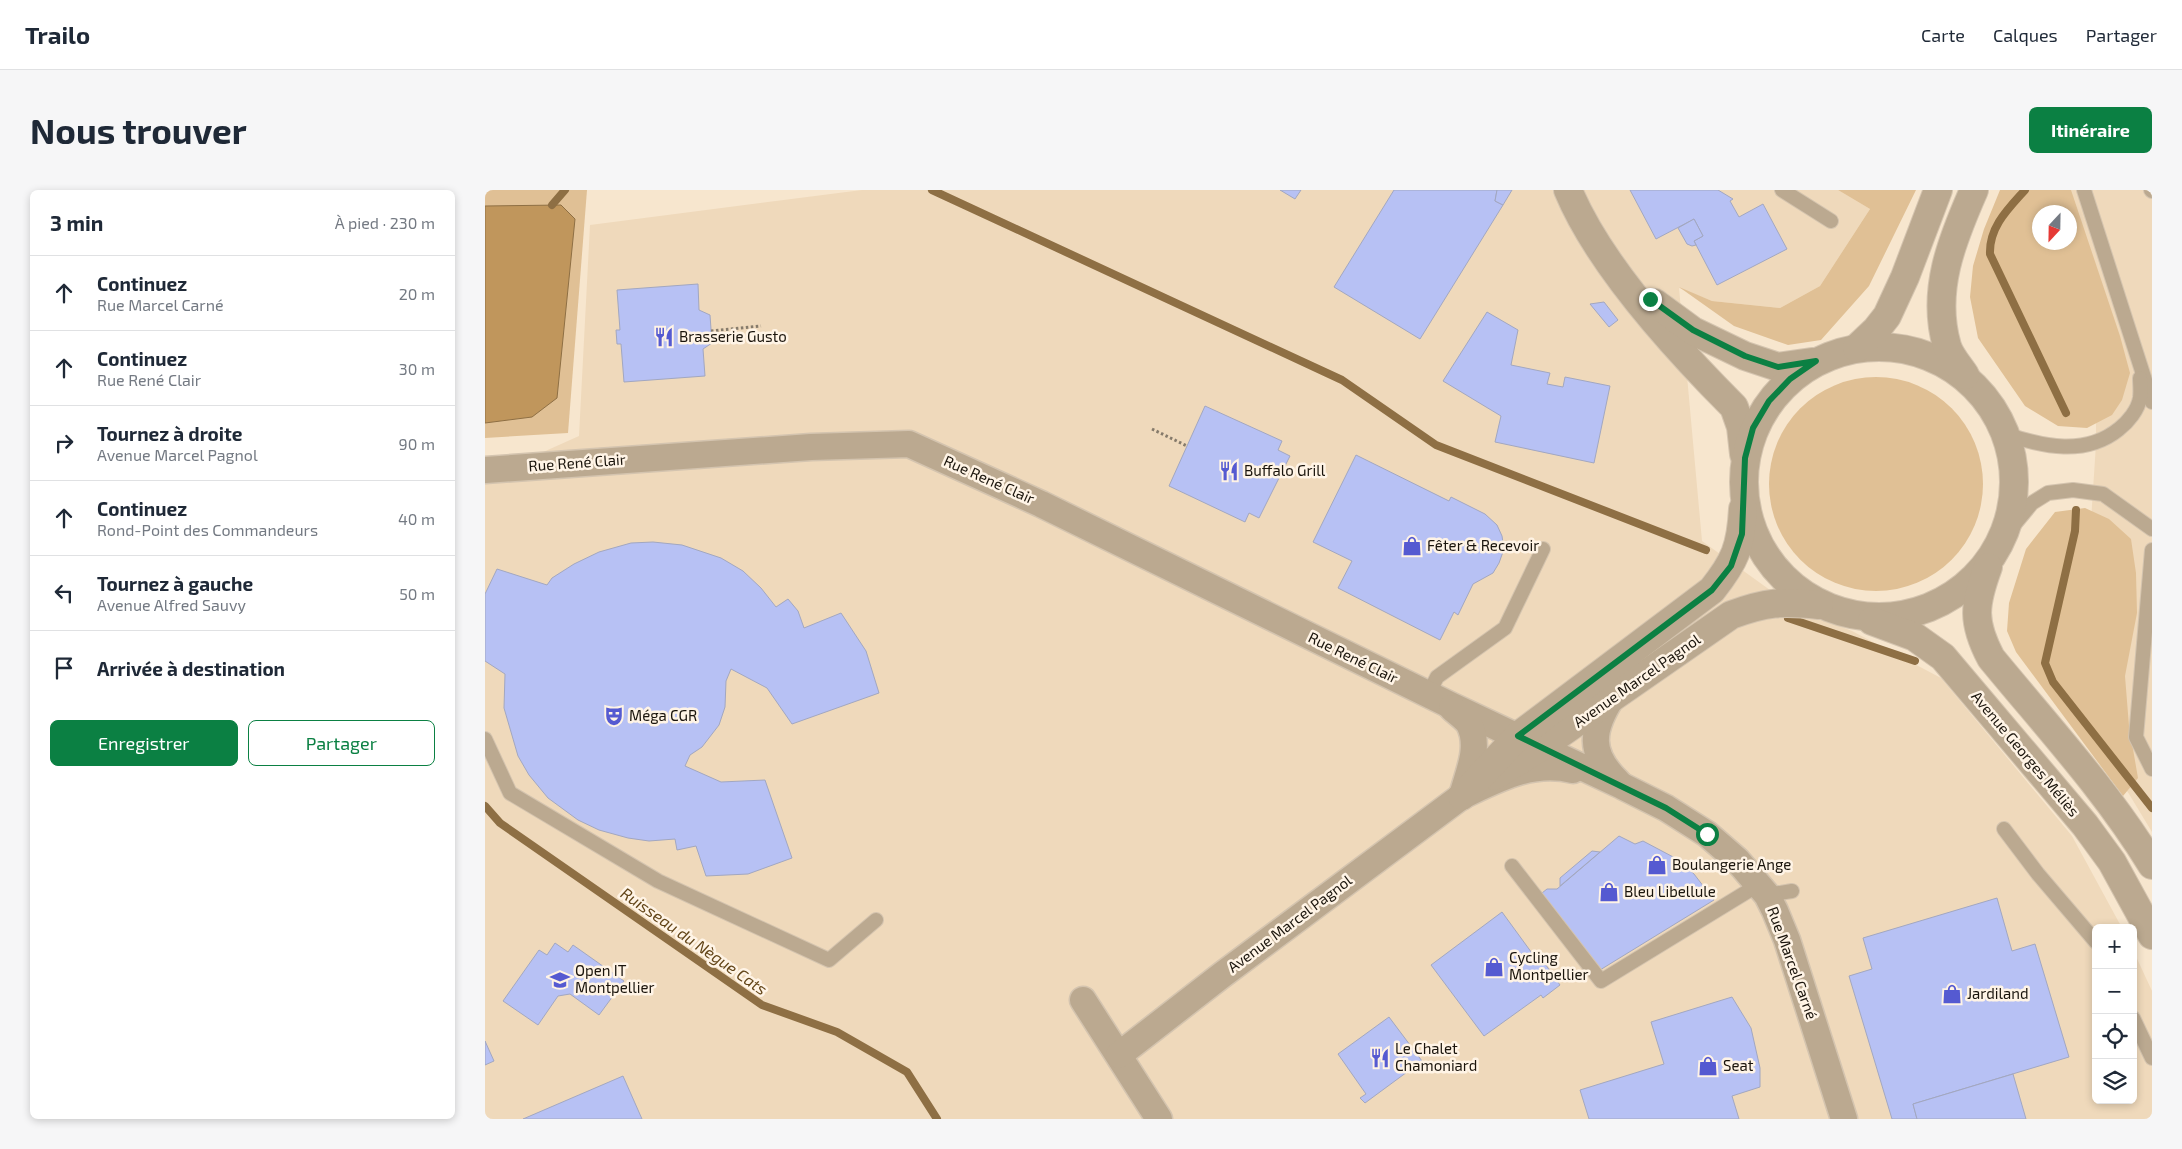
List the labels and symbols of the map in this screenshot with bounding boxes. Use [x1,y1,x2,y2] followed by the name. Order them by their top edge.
[2032,205,2077,250] north arrow
[1639,288,1662,311] route end
[653,326,675,348] restaurant icon: Brasserie Gusto
[679,327,787,345] place label: Brasserie Gusto
[528,450,626,474] street label: Rue René Clair
[941,451,1038,507] street label: Rue René Clair
[1218,460,1240,482] restaurant icon: Buffalo Grill
[1244,461,1326,479] place label: Buffalo Grill
[1401,535,1423,557] shop icon: Fêter & Recevoir
[1427,536,1539,554] place label: Fêter & Recevoir
[1306,628,1401,687] street label: Rue René Clair
[1570,629,1704,731] street label: Avenue Marcel Pagnol
[1968,687,2083,820] street label: Avenue Georges Méliès
[603,705,625,727] theatre icon: Méga CGR
[629,706,697,724] place label: Méga CGR
[1696,823,1719,846] route start
[1646,854,1668,876] shop icon: Boulangerie Ange
[1672,855,1791,873] place label: Boulangerie Ange
[1224,870,1355,976] street label: Avenue Marcel Pagnol
[1598,881,1620,903] shop icon: Bleu Libellule
[1624,882,1716,900] place label: Bleu Libellule
[618,883,771,998] water label: Ruisseau du Nègue Cats
[1764,904,1822,1022] street label: Rue Marcel Carné
[1509,948,1589,983] place label: Cycling Montpellier
[1483,956,1505,978] shop icon: Cycling Montpellier
[575,961,655,996] place label: Open IT Montpellier
[549,969,571,991] school or university icon: Open IT Montpellier
[1941,983,1963,1005] shop icon: Jardiland
[1967,984,2029,1002] place label: Jardiland
[1395,1039,1477,1074] place label: Le Chalet Chamoniard
[1369,1047,1391,1069] restaurant icon: Le Chalet Chamoniard
[1697,1055,1719,1077] shop icon: Seat
[1723,1056,1754,1074] place label: Seat

